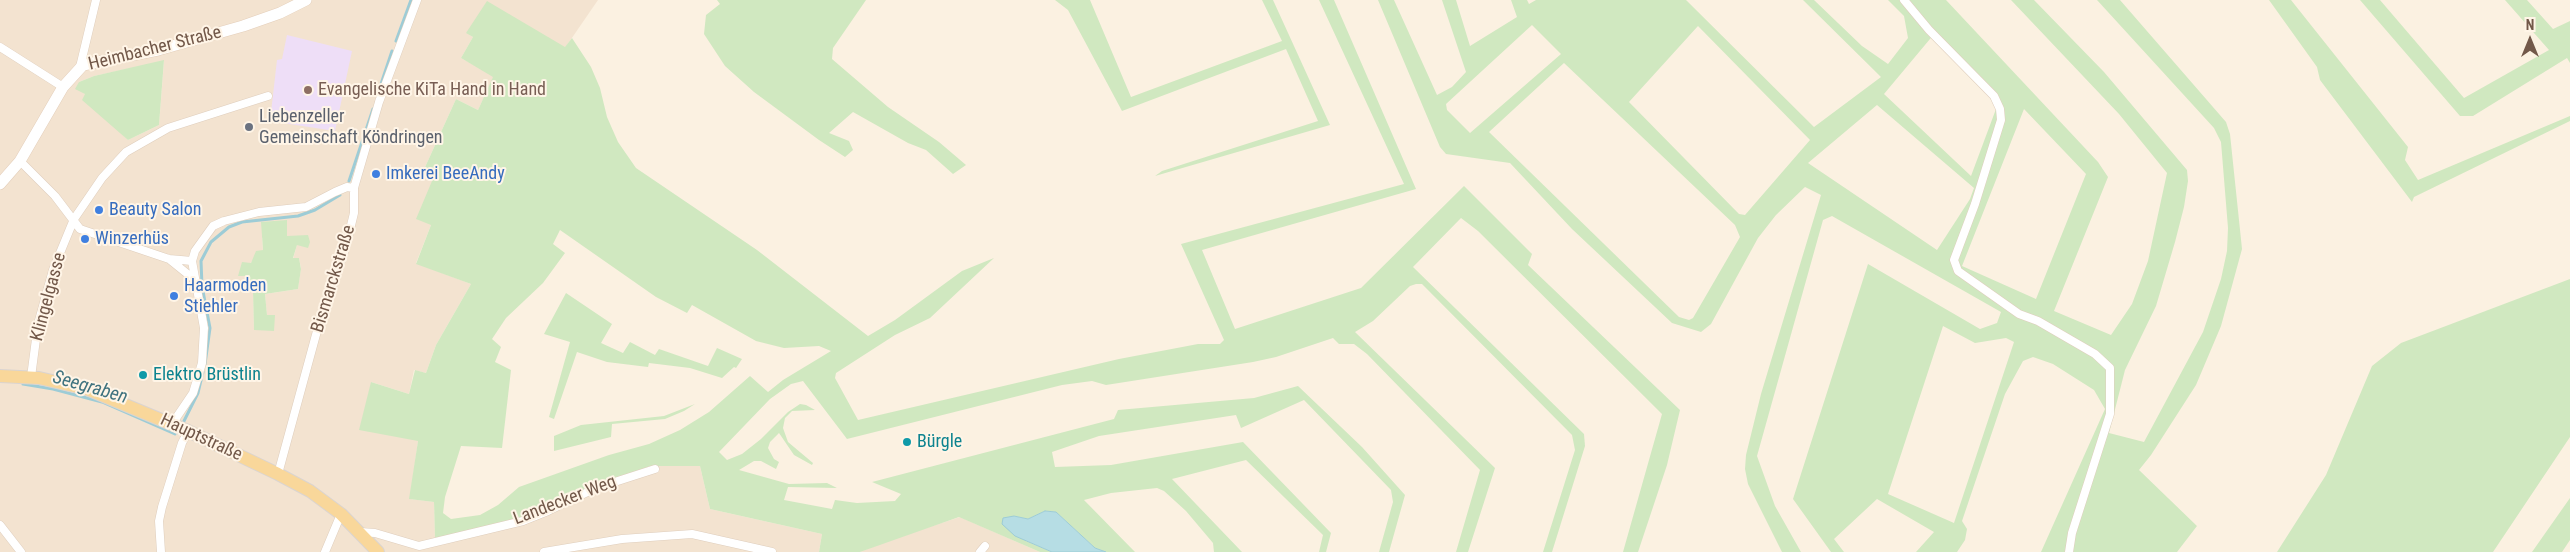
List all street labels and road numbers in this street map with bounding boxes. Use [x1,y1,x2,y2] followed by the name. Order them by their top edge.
[86,22,224,76] street label: Heimbacher Straße
[307,223,361,335] street label: Bismarckstraße
[27,250,71,344] street label: Klingelgasse
[157,410,245,466] street label: Hauptstraße
[511,472,619,530] street label: Landecker Weg

